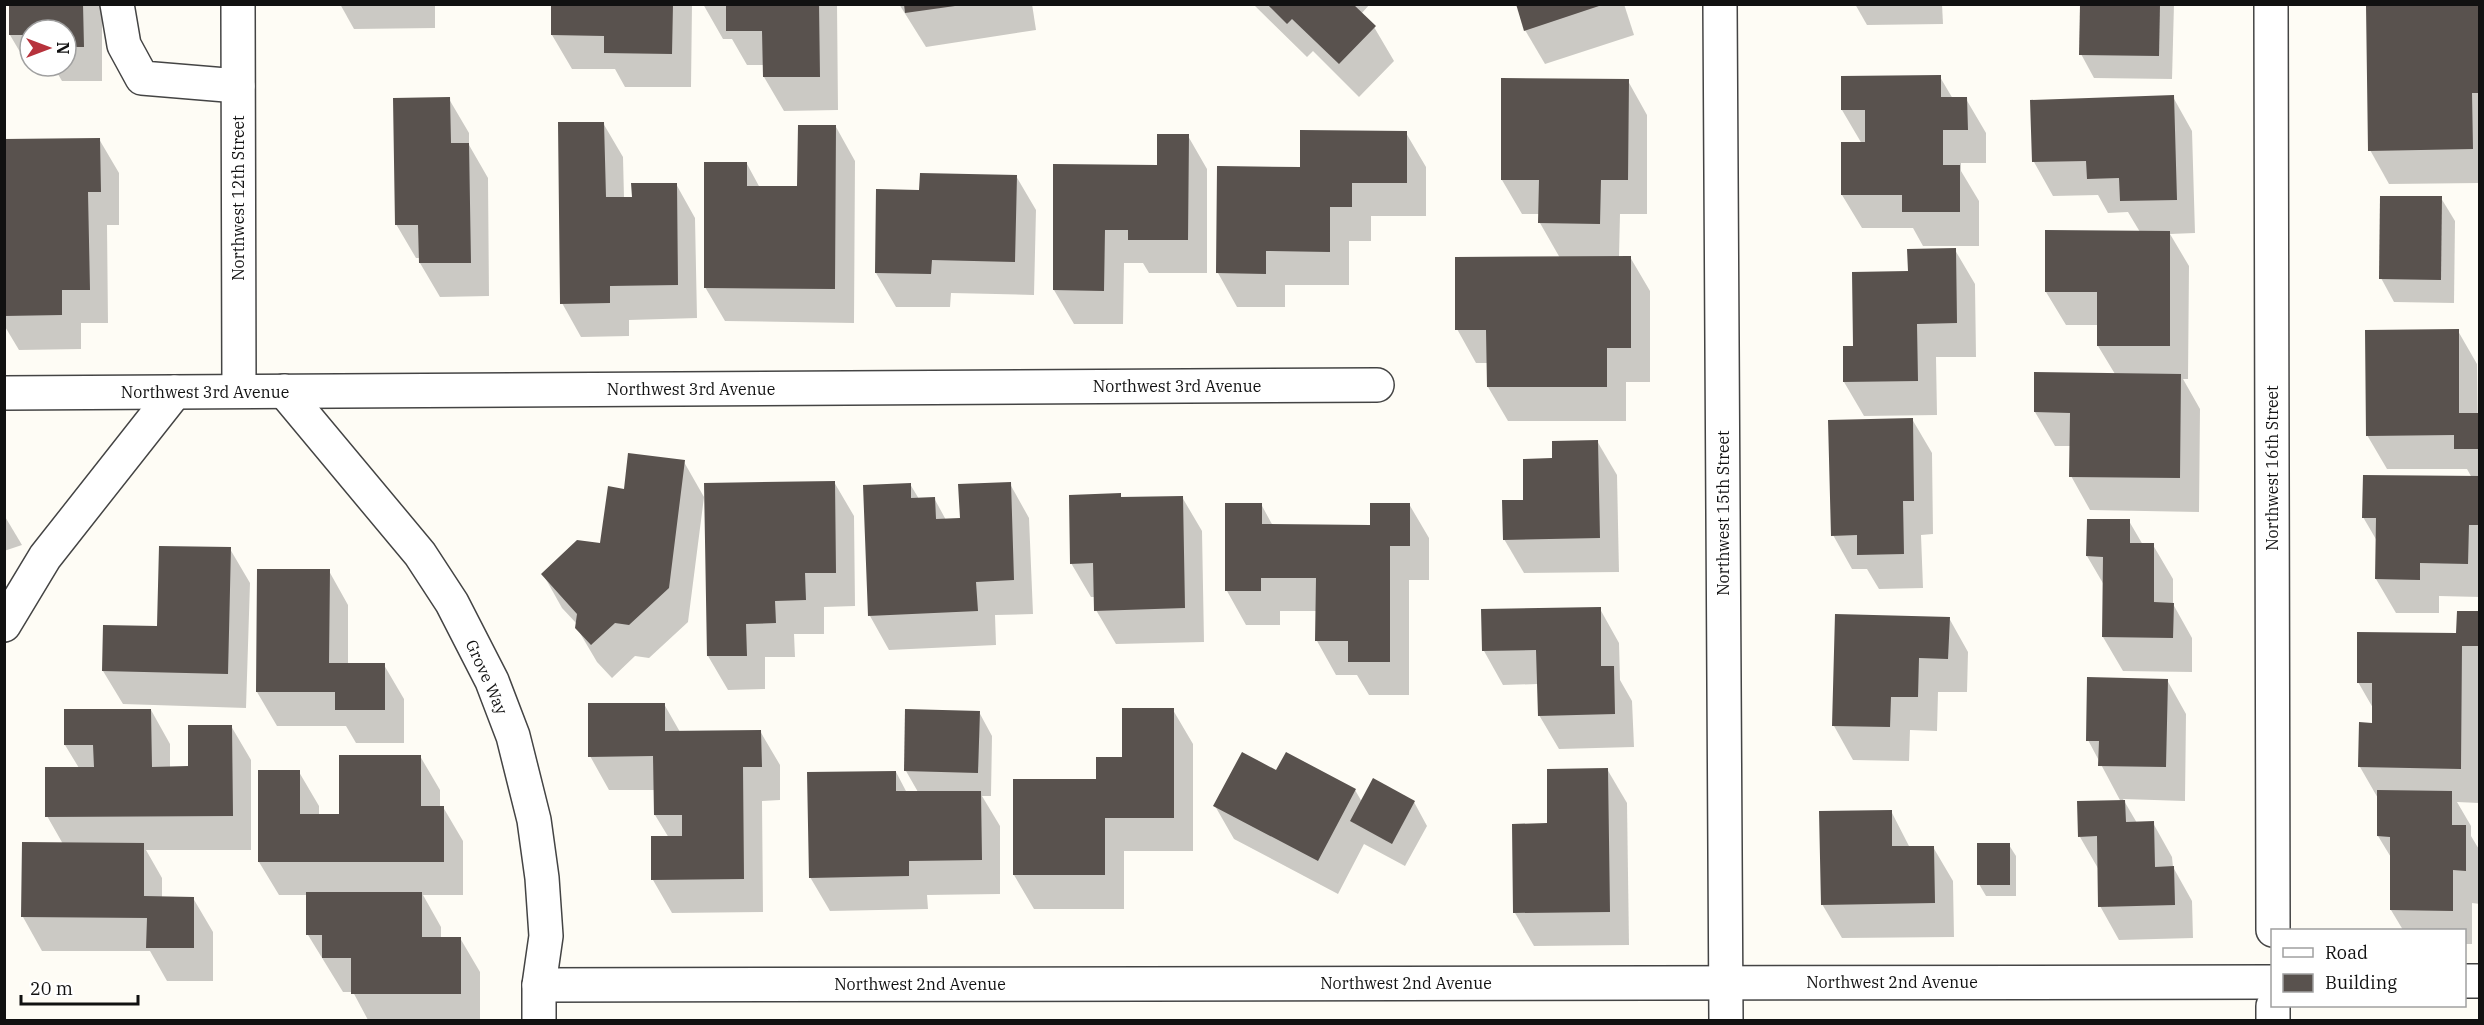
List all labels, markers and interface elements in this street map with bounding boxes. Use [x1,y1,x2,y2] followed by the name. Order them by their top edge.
[18,18,78,78] north arrow
[53,42,73,54] text: N
[228,115,248,281] street label: Northwest 12th Street
[1093,376,1261,396] street label: Northwest 3rd Avenue
[607,379,775,399] street label: Northwest 3rd Avenue
[121,382,289,402] street label: Northwest 3rd Avenue
[2262,385,2282,551] street label: Northwest 16th Street
[1713,430,1733,596] street label: Northwest 15th Street
[462,636,513,718] street label: Grove Way
[2271,929,2466,1007] legend
[2325,941,2368,964] text: Road
[21,968,138,1006] scale bar
[2325,971,2397,994] text: Building
[1806,972,1978,992] street label: Northwest 2nd Avenue
[1320,973,1492,993] street label: Northwest 2nd Avenue
[834,974,1006,994] street label: Northwest 2nd Avenue
[30,977,73,1000] text: 20 m

